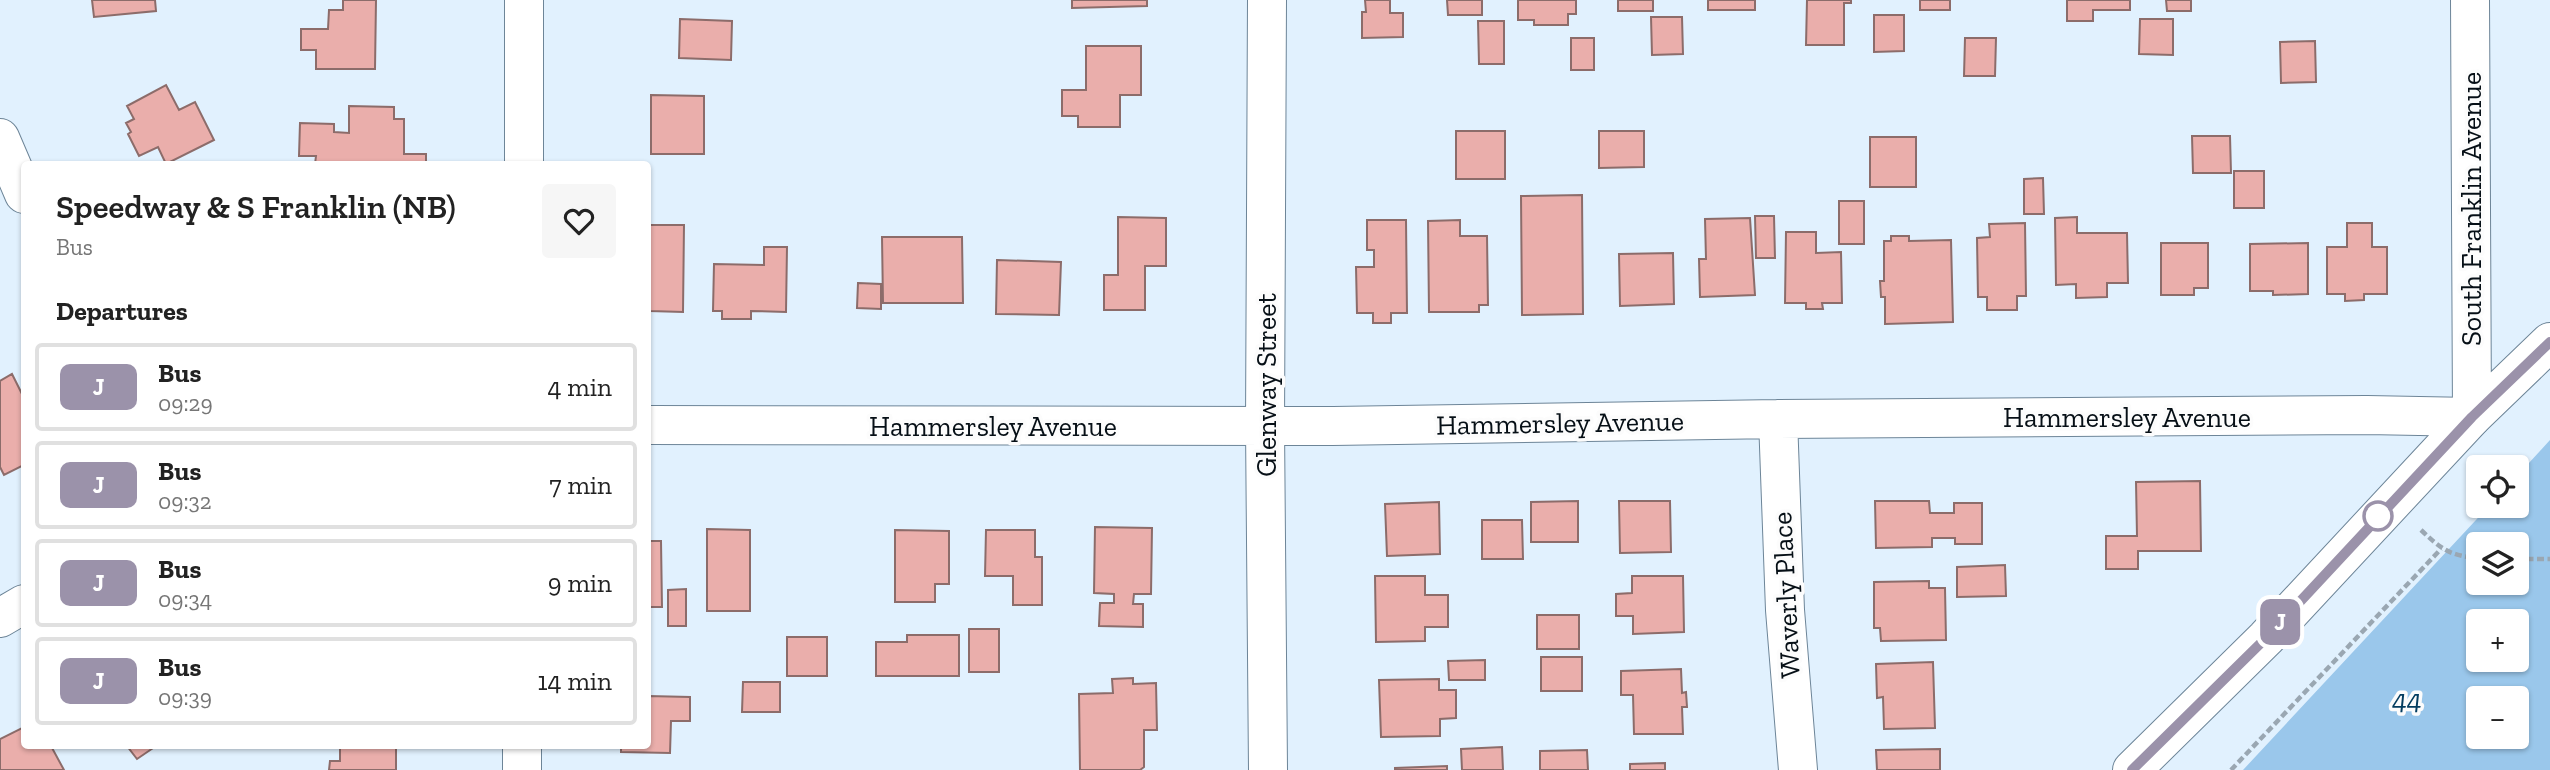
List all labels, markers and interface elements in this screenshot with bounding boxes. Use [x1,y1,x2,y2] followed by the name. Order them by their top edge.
[2455,72,2488,346] street label: South Franklin Avenue
[542,184,616,258] button: heart
[56,187,456,226] text: Speedway & S Franklin (NB)
[56,233,93,261] text: Bus
[1250,293,1283,477] street label: Glenway Street
[56,295,188,327] text: Departures
[158,357,201,389] text: Bus
[547,371,612,403] text: 4 min
[93,372,104,401] text: J
[158,389,213,417] text: 09:29
[2003,401,2251,434] street label: Hammersley Avenue
[1436,404,1684,442] street label: Hammersley Avenue
[869,410,1117,443] street label: Hammersley Avenue
[158,455,201,487] text: Bus
[2466,455,2529,749] map controls
[2466,455,2529,518] button: locate
[549,469,612,501] text: 7 min
[93,470,104,499] text: J
[158,487,212,515] text: 09:32
[2363,501,2393,531] unlabelled marker
[1765,511,1807,679] street label: Waverly Place
[2466,532,2529,595] button: layers
[158,553,201,585] text: Bus
[548,567,612,599] text: 9 min
[93,568,104,597] text: J
[158,585,212,613] text: 09:34
[2257,599,2303,645] line badge: J
[2274,607,2286,636] text: J
[2466,609,2529,672] button: +
[158,651,201,683] text: Bus
[537,665,612,697] text: 14 min
[93,666,104,695] text: J
[158,683,212,711] text: 09:39
[2392,683,2422,716] park label: 44
[2466,686,2529,749] button: −

